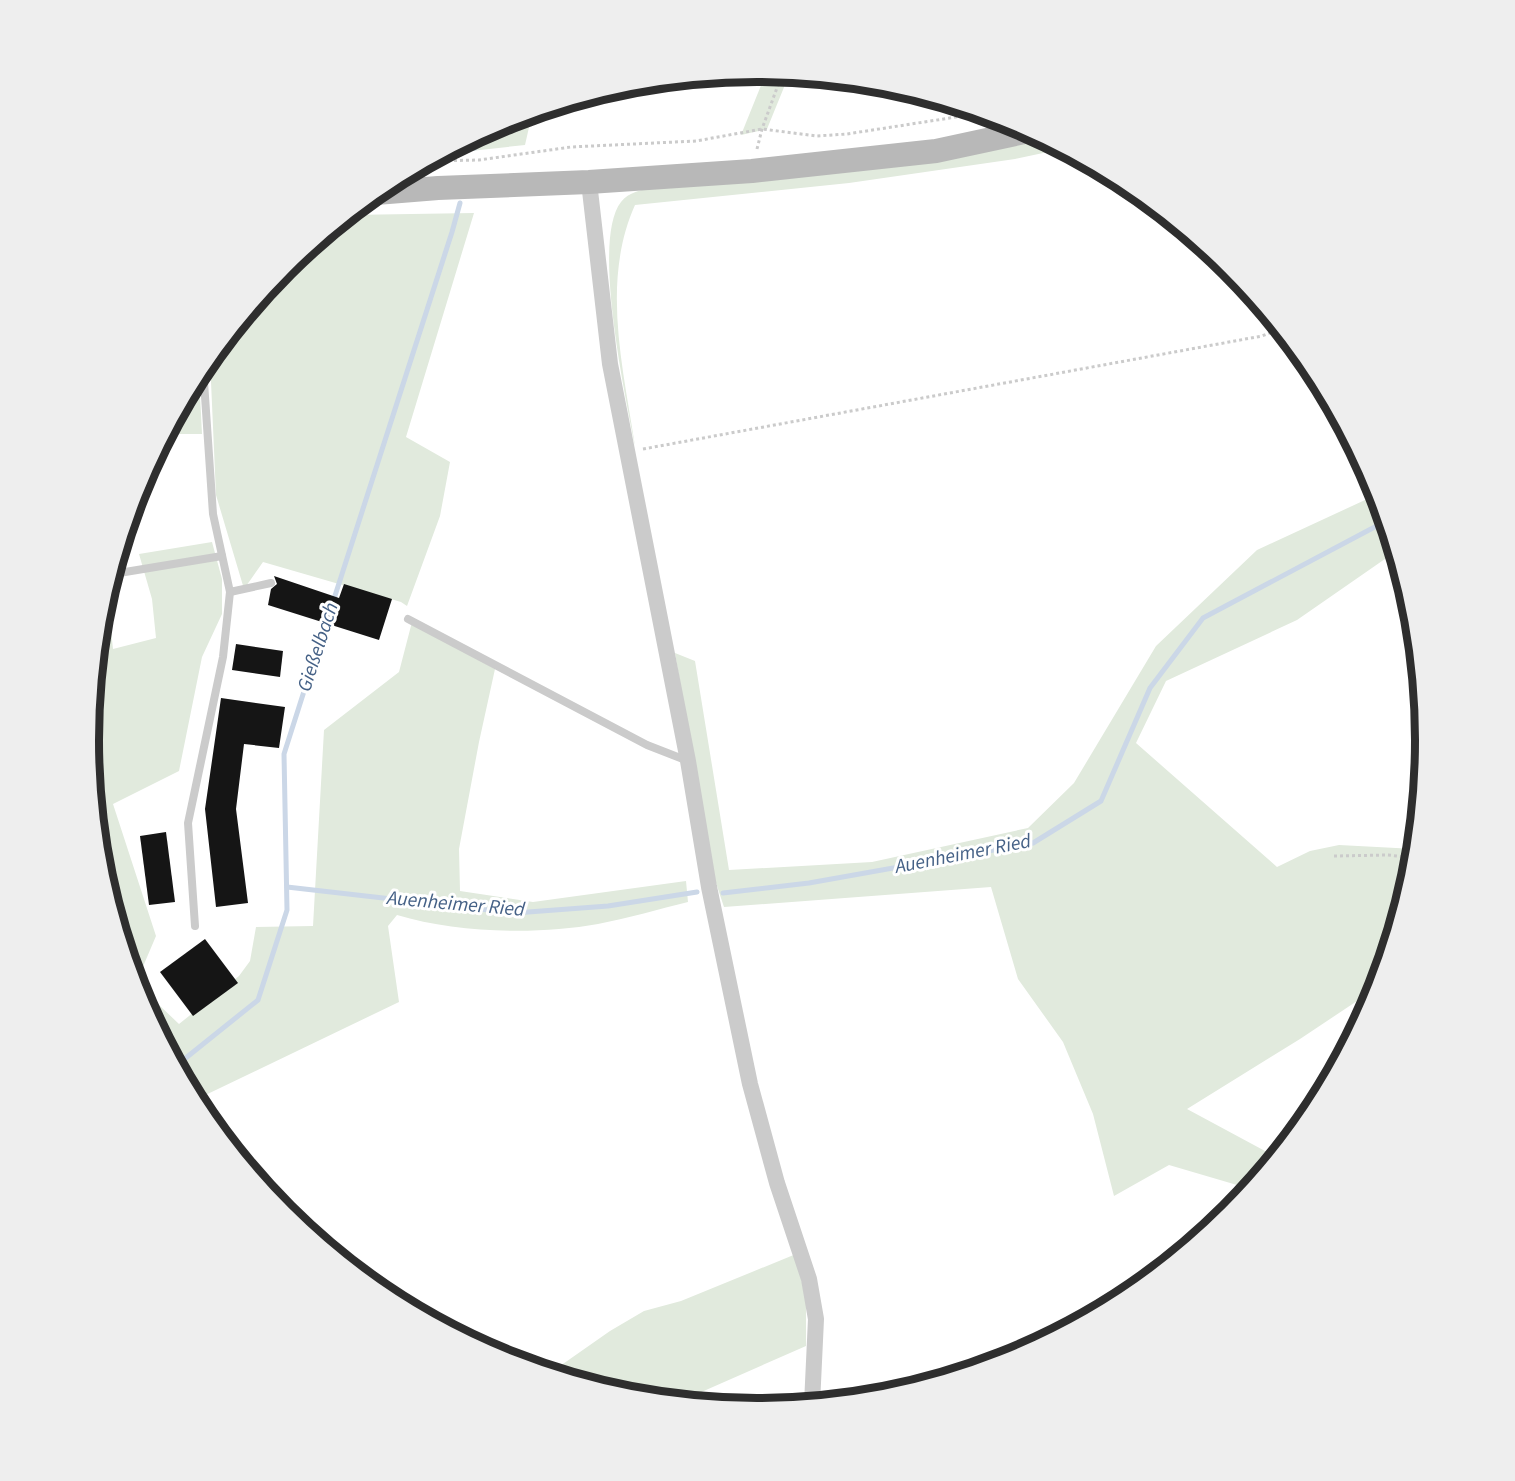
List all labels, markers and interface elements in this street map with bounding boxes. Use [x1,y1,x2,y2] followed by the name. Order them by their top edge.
[290,599,346,695] water label: Gießelbach
[891,827,1035,881] water label: Auenheimer Ried
[384,884,527,924] water label: Auenheimer Ried

